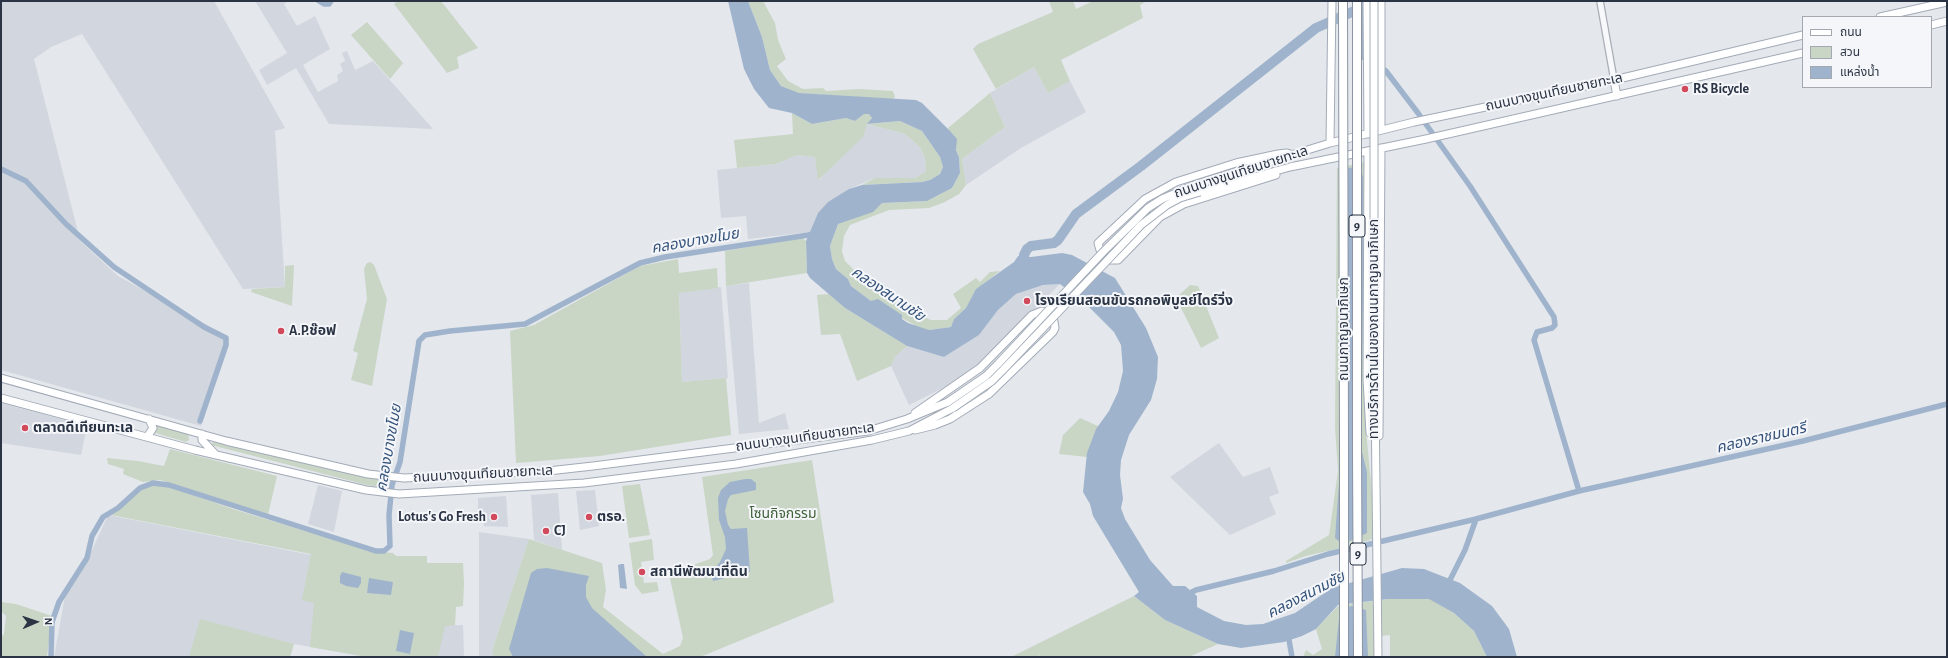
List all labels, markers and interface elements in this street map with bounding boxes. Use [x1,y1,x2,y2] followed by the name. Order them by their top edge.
[1802,16,1932,88] legend
[1840,26,1862,38] text: ถนน
[1840,46,1860,58] text: สวน
[1840,66,1879,78] text: แหล่งน้ำ
[1484,69,1624,115] street label: ถนนบางขุนเทียนชายทะเล
[1693,81,1749,97] place label: RS Bicycle
[1680,84,1690,94] marker: RS Bicycle
[1172,142,1310,202] street label: ถนนบางขุนเทียนชายทะเล
[1349,215,1365,237] road number: 9
[1366,219,1382,439] street label: ทางบริการด้านในของถนนกาญจนาภิเษก
[650,224,740,258] water label: คลองบางขโมย
[848,263,928,325] water label: คลองสนามชัย
[1336,277,1352,381] street label: ถนนกาญจนาภิเษก
[1035,293,1233,309] place label: โรงเรียนสอนขับรถกอพิบูลย์ไดร์วิ่ง
[1022,296,1032,306] marker: โรงเรียนสอนขับรถกอพิบูลย์ไดร์วิ่ง
[289,323,336,339] place label: A.P.ช๊อฟ
[276,326,286,336] marker: A.P.ช๊อฟ
[372,403,406,493] water label: คลองบางขโมย
[735,419,875,455] street label: ถนนบางขุนเทียนชายทะเล
[1714,419,1808,457] water label: คลองราชมนตรี
[33,420,133,436] place label: ตลาดดีเทียนทะเล
[20,423,30,433] marker: ตลาดดีเทียนทะเล
[413,462,553,486] street label: ถนนบางขุนเทียนชายทะเล
[749,506,817,522] park label: โซนกิจกรรม
[398,509,486,525] place label: Lotus's Go Fresh
[597,509,625,525] place label: ตรอ.
[489,512,499,522] marker: Lotus's Go Fresh
[584,512,594,522] marker: ตรอ.
[554,523,566,539] place label: CJ
[541,526,551,536] marker: CJ
[1350,543,1366,565] road number: 9
[650,564,748,580] place label: สถานีพัฒนาที่ดิน
[637,567,647,577] marker: สถานีพัฒนาที่ดิน
[1264,568,1348,622] water label: คลองสนามชัย
[16,602,56,642] north arrow
[43,618,54,626] text: N

